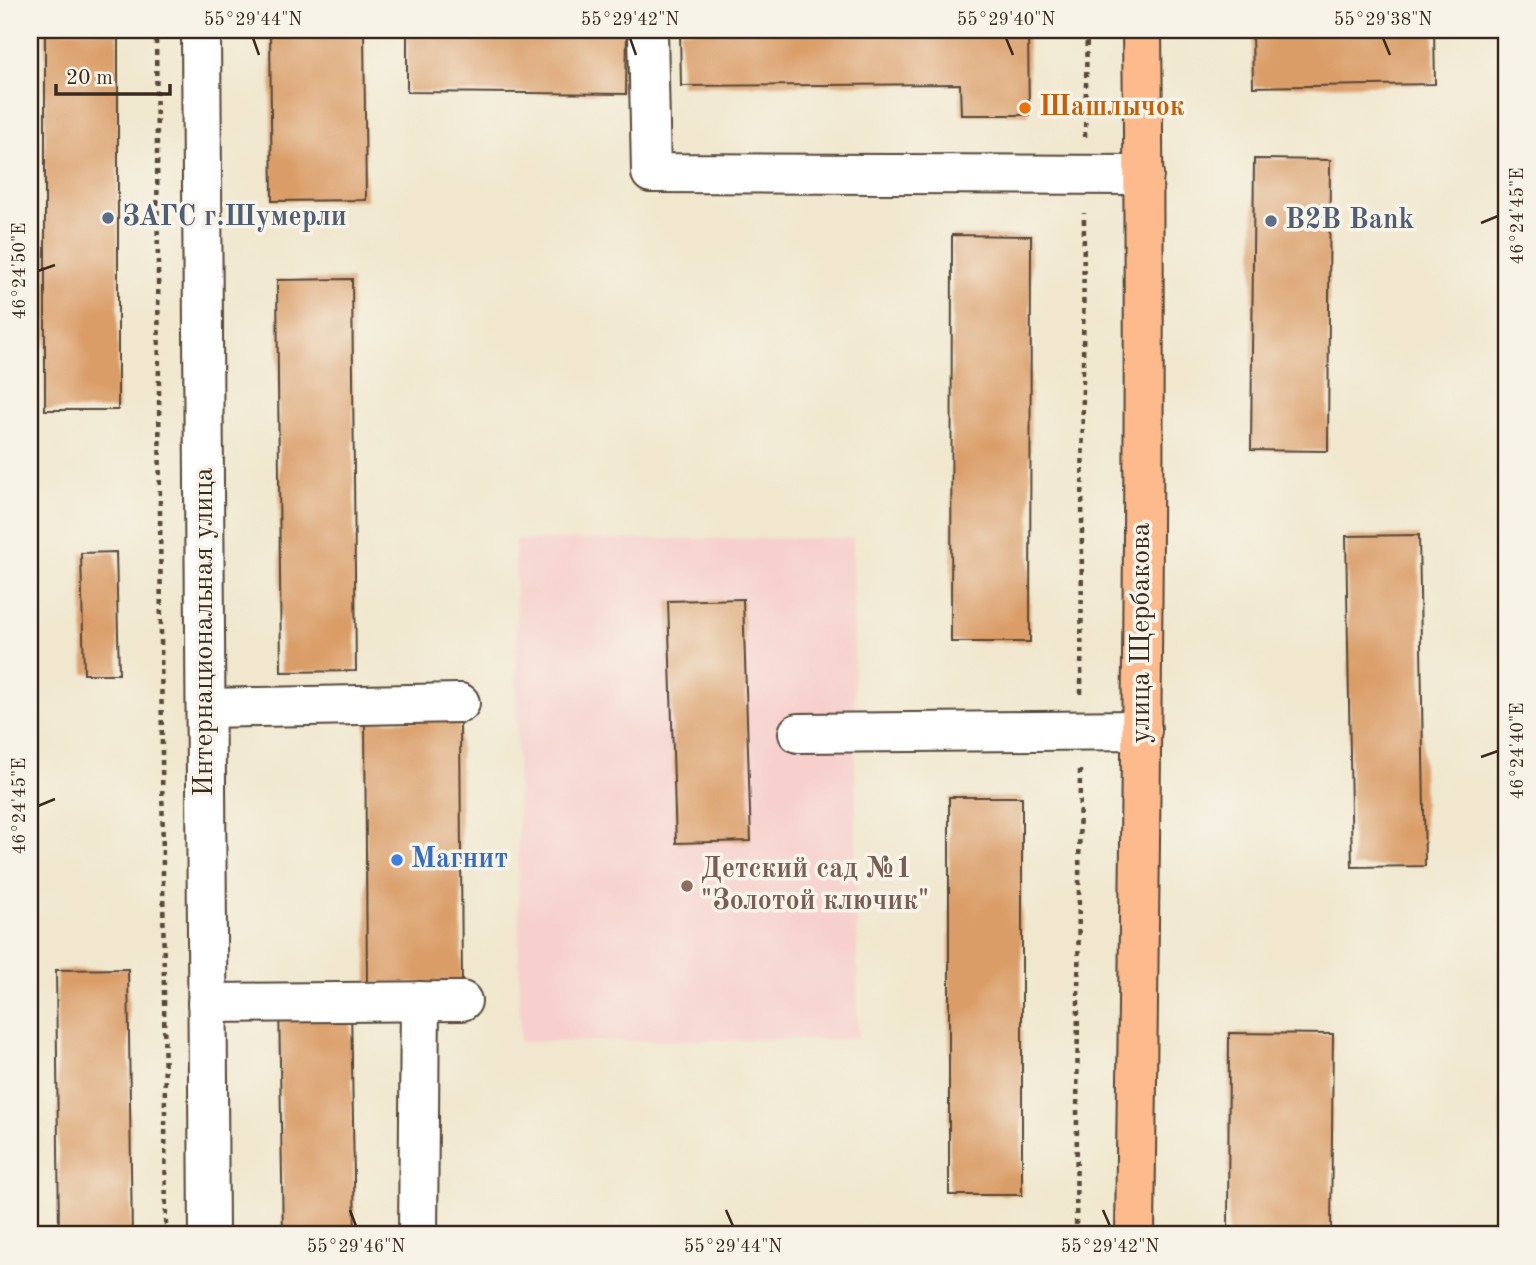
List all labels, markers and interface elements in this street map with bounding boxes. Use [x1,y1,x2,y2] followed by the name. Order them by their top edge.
[204,11,302,29] text: 55°29'44"N
[581,11,679,29] text: 55°29'42"N
[957,11,1055,29] text: 55°29'40"N
[1334,11,1432,29] text: 55°29'38"N
[56,52,170,96] scale bar
[66,68,113,89] text: 20 m
[1039,94,1185,122] place label: Шашлычок
[1017,100,1033,116] marker: Шашлычок
[1509,168,1527,264] text: 46°24'45"E
[122,203,347,232] place label: ЗАГС г.Шумерли
[1285,207,1415,235] place label: B2B Bank
[100,210,116,226] marker: ЗАГС г.Шумерли
[1263,213,1279,229] marker: B2B Bank
[11,223,29,319] text: 46°24'50"E
[191,467,219,797] street label: Интернациональная улица
[1128,522,1156,743] street label: улица Щербакова
[1509,703,1527,799] text: 46°24'40"E
[11,758,29,854] text: 46°24'45"E
[411,846,508,874] place label: Магнит
[389,852,405,868] marker: Магнит
[701,855,929,916] place label: Детский сад №1 "Золотой ключик"
[679,878,695,894] marker: Детский сад №1 "Золотой ключик"
[307,1238,405,1256] text: 55°29'46"N
[684,1238,782,1256] text: 55°29'44"N
[1061,1238,1159,1256] text: 55°29'42"N

